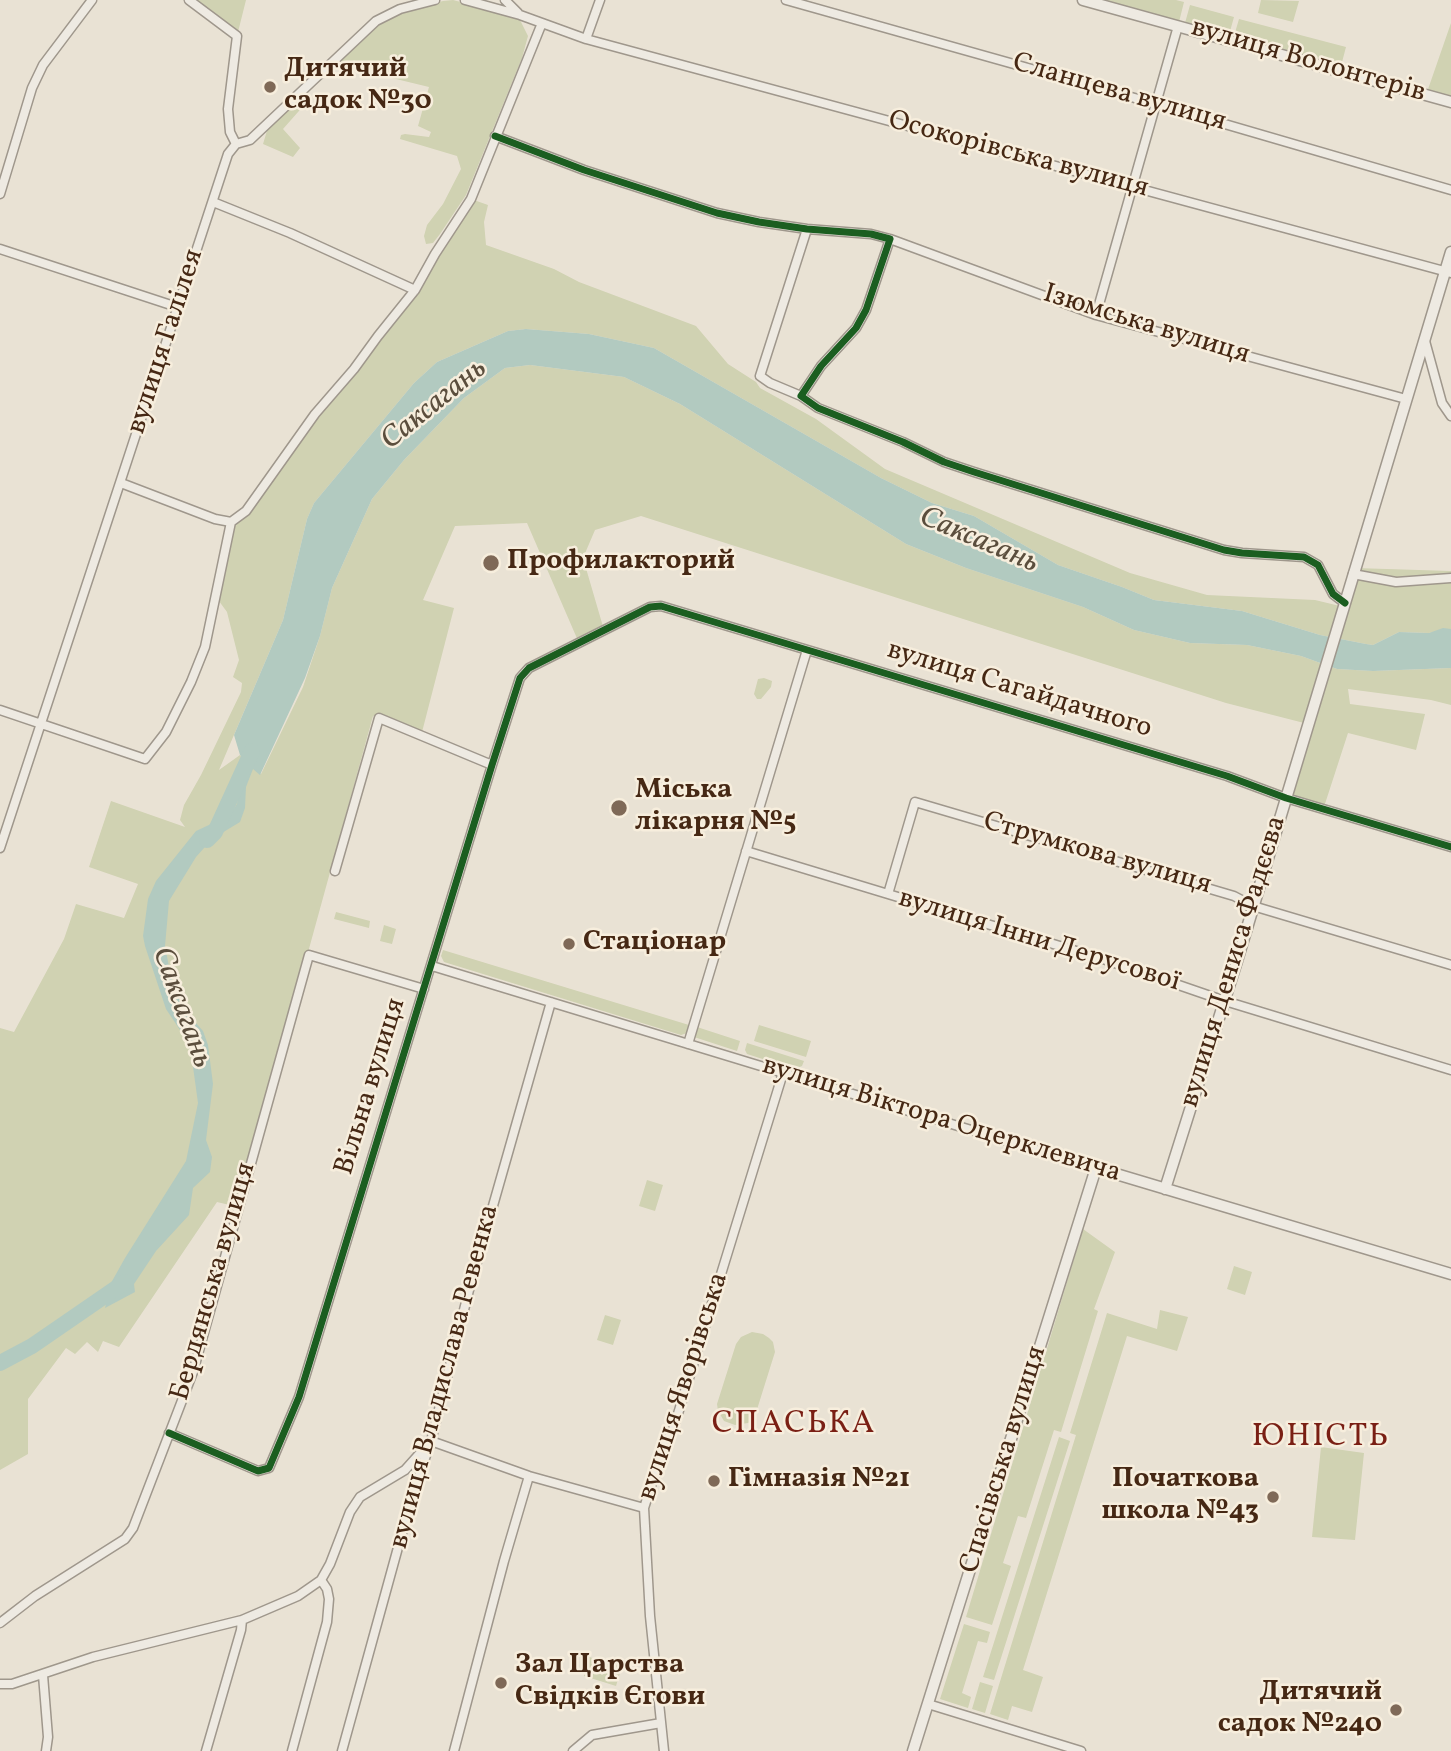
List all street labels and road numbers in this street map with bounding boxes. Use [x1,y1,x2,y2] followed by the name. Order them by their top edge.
[1187,12,1429,112] street label: вулиця Волонтерів
[1008,47,1230,141] street label: Сланцева вулиця
[884,105,1152,207] street label: Осокорівська вулиця
[121,245,213,439] street label: вулиця Галілея
[1039,279,1253,373] street label: Ізюмська вулиця
[882,635,1156,747] street label: вулиця Сагайдачного
[979,806,1215,904] street label: Струмкова вулиця
[1175,812,1295,1112] street label: вулиця Дениса Фадєєва
[894,883,1184,1001] street label: вулиця Інни Дерусової
[329,995,415,1179] street label: Вільна вулиця
[758,1050,1124,1192] street label: вулиця Віктора Оцерклевича
[165,1159,265,1405] street label: Бердянська вулиця
[384,1201,508,1553] street label: вулиця Владислава Ревенка
[632,1269,738,1505] street label: вулиця Яворівська
[954,1342,1056,1578] street label: Спасівська вулиця

